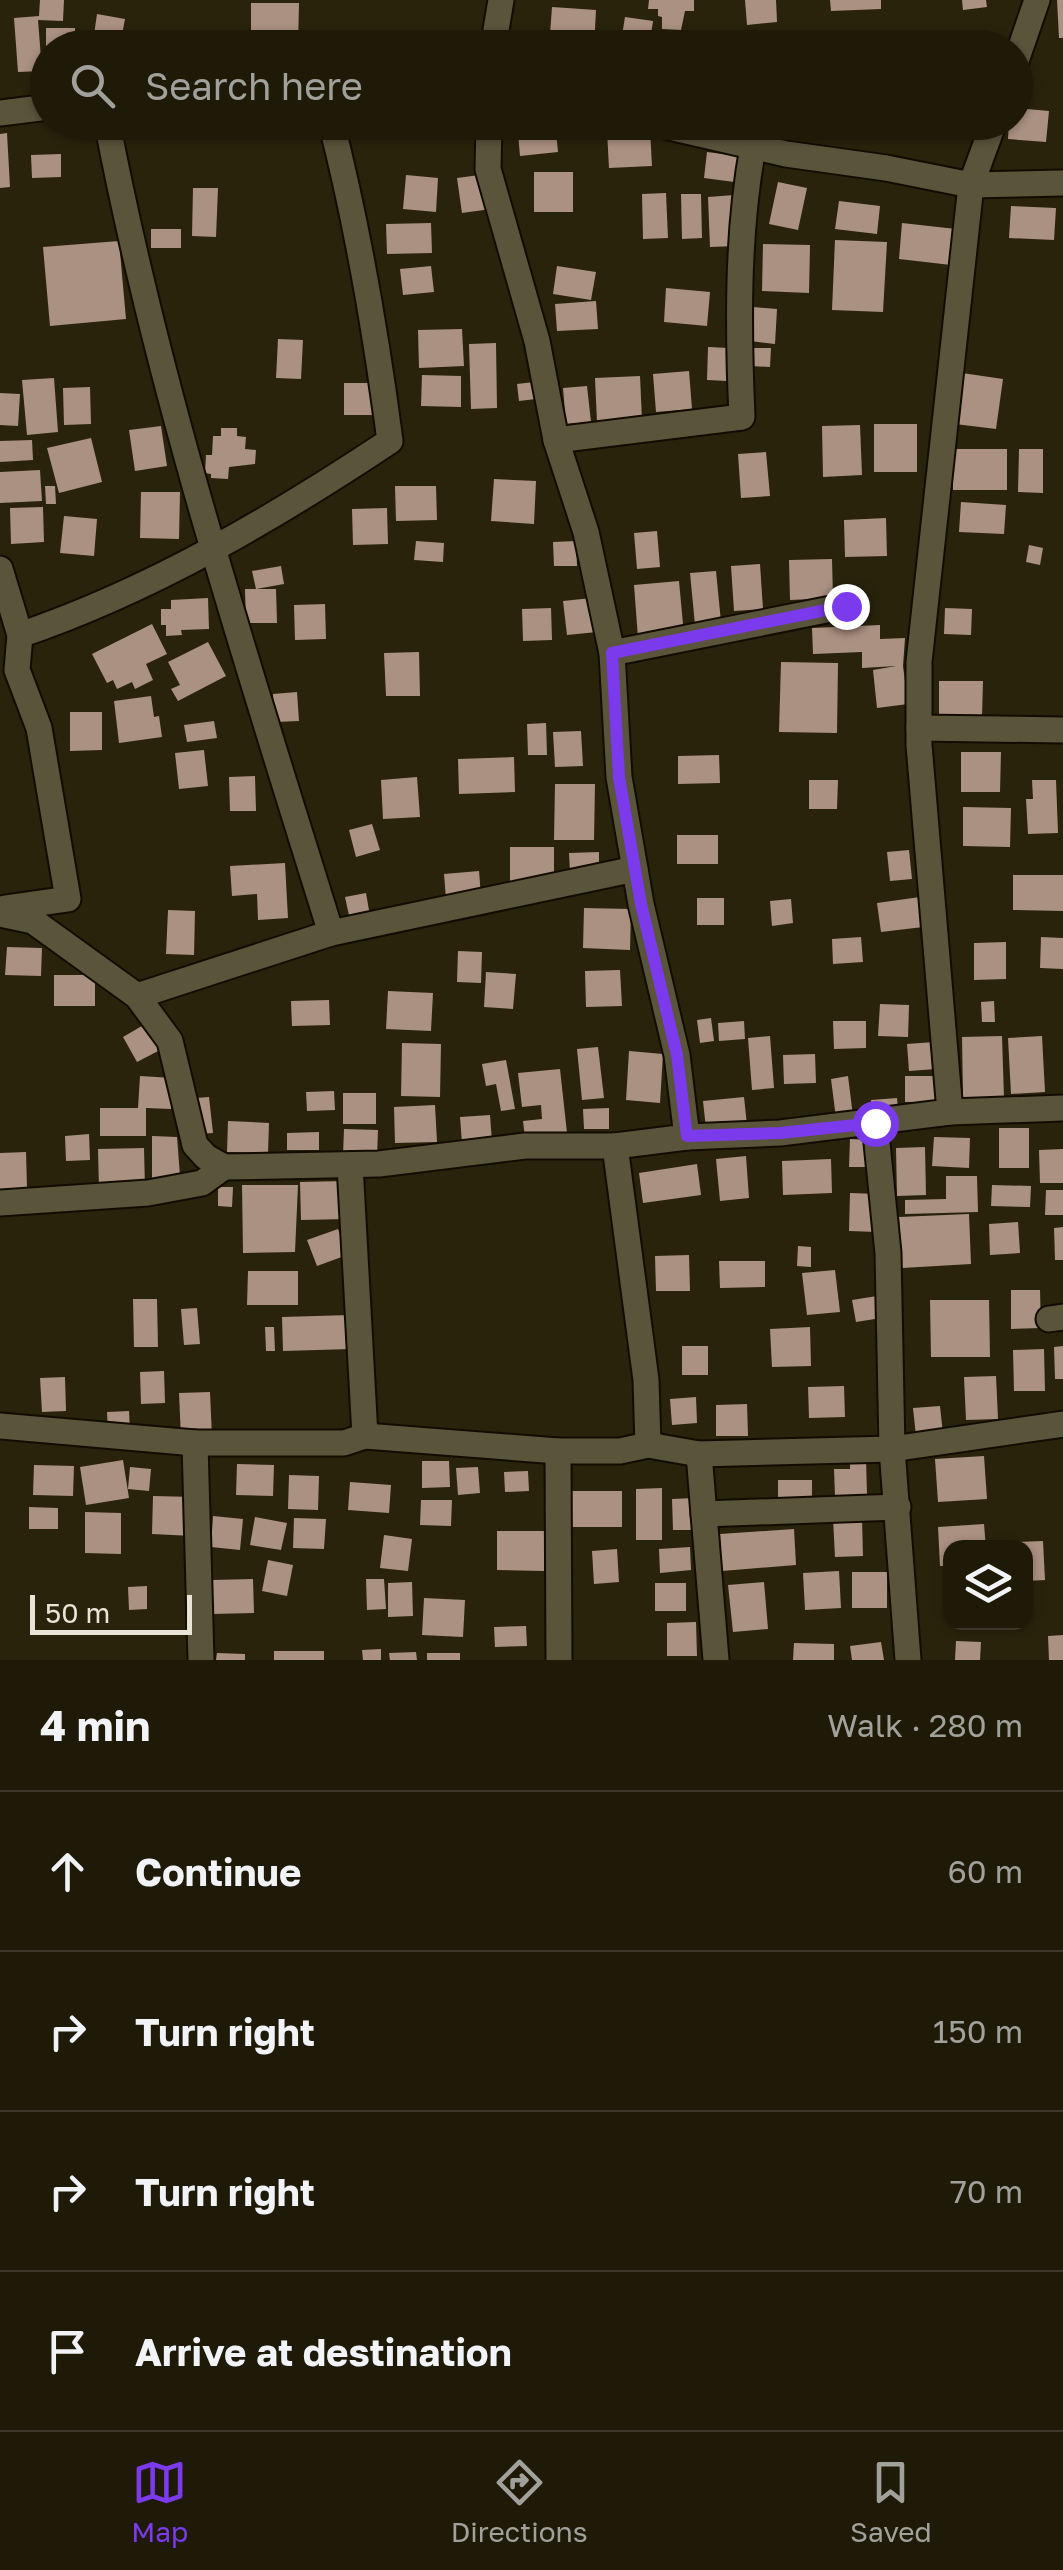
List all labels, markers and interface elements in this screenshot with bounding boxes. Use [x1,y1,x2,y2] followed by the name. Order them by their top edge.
[30,30,1033,140] search box
[65,58,120,113] icon: search
[145,63,363,108] text: Search here
[824,584,870,630] route end
[853,1101,899,1147] route start
[943,1540,1033,1630] map controls
[943,1540,1033,1630] button: layers
[30,1590,192,1634] scale bar
[45,1596,110,1629] text: 50 m
[40,1700,150,1750] text: 4 min
[827,1706,1023,1744] text: Walk · 280 m
[40,1844,95,1899] icon: ahead
[135,1849,301,1894] text: Continue
[947,1852,1023,1890] text: 60 m
[40,2004,95,2059] icon: right
[135,2009,315,2054] text: Turn right
[933,2012,1023,2050] text: 150 m
[40,2164,95,2219] icon: right
[135,2169,315,2214] text: Turn right
[950,2172,1023,2210] text: 70 m
[40,2324,95,2379] icon: arrive
[135,2329,512,2374] text: Arrive at destination
[131,2455,188,2548] tab: Map
[451,2455,588,2548] tab: Directions
[850,2455,932,2548] tab: Saved

